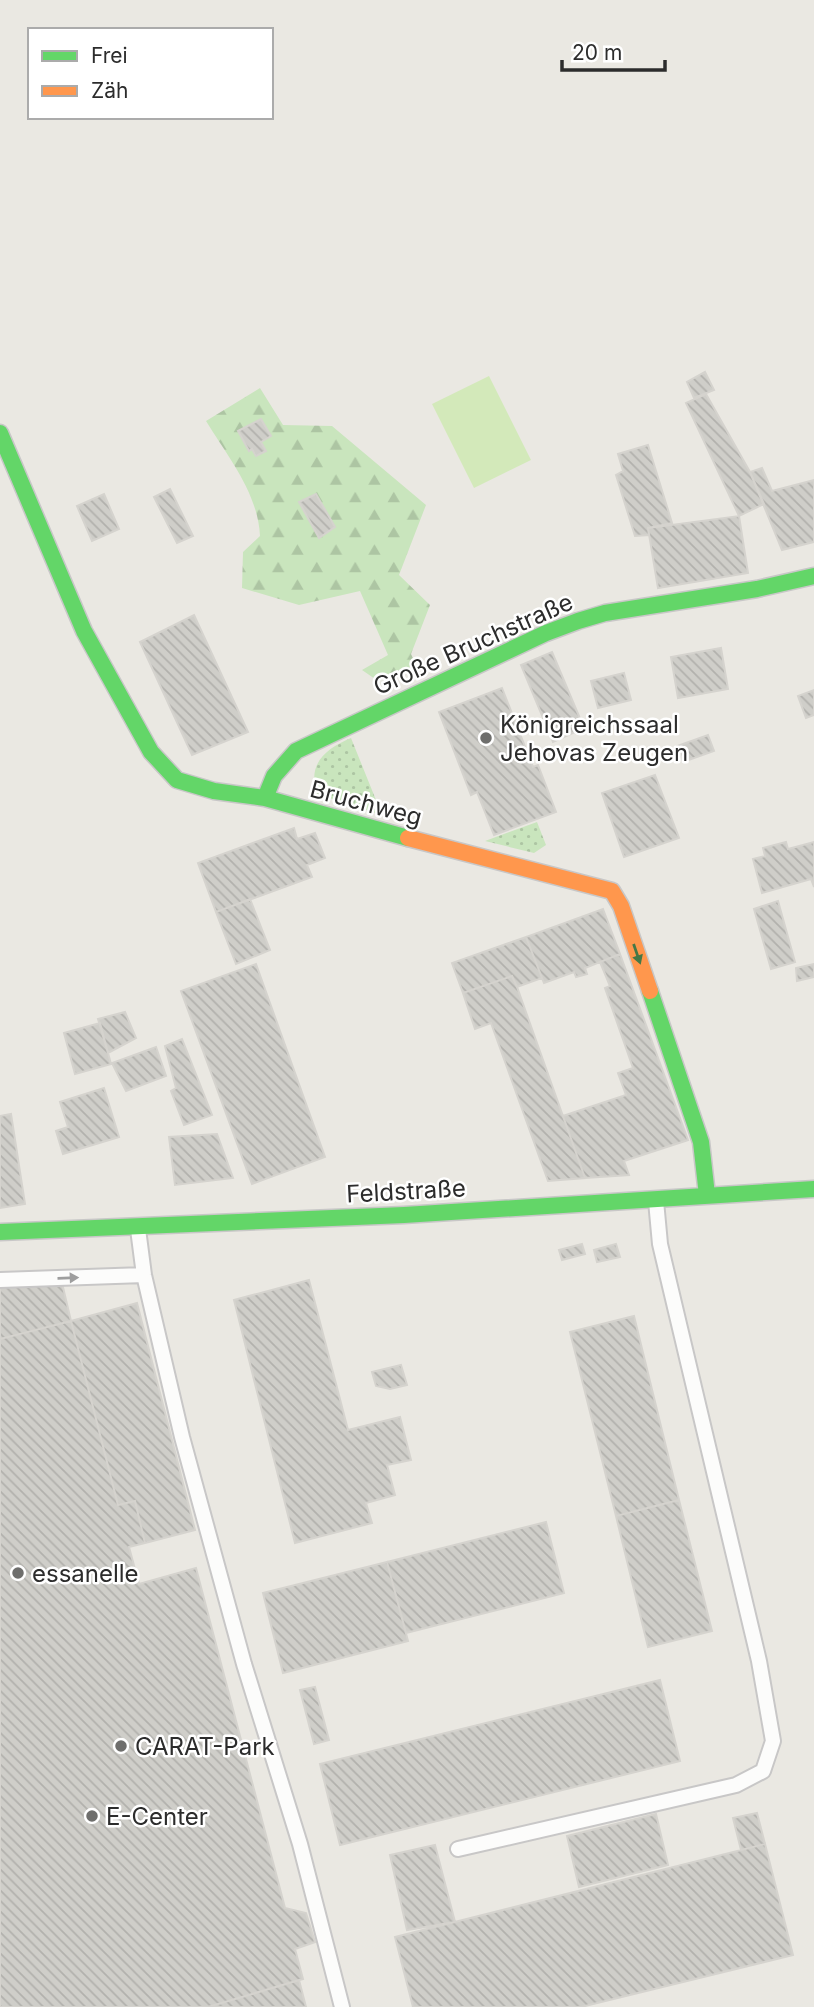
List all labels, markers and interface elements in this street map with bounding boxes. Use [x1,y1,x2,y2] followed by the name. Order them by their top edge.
[28,28,273,119] legend
[562,28,665,72] scale bar
[572,40,622,65] text: 20 m
[91,43,128,68] text: Frei
[91,78,128,103] text: Zäh
[369,587,577,701] street label: Große Bruchstraße
[500,710,688,767] place label: Königreichssaal Jehovas Zeugen
[478,730,494,746] marker: Königreichssaal Jehovas Zeugen
[307,774,425,832] street label: Bruchweg
[632,944,643,965] one-way arrow
[346,1173,466,1209] street label: Feldstraße
[57,1272,79,1283] one-way arrow
[32,1559,139,1588] place label: essanelle
[10,1565,26,1581] marker: essanelle
[135,1732,275,1761] place label: CARAT-Park
[113,1738,129,1754] marker: CARAT-Park
[106,1802,208,1831] place label: E-Center
[84,1808,100,1824] marker: E-Center

